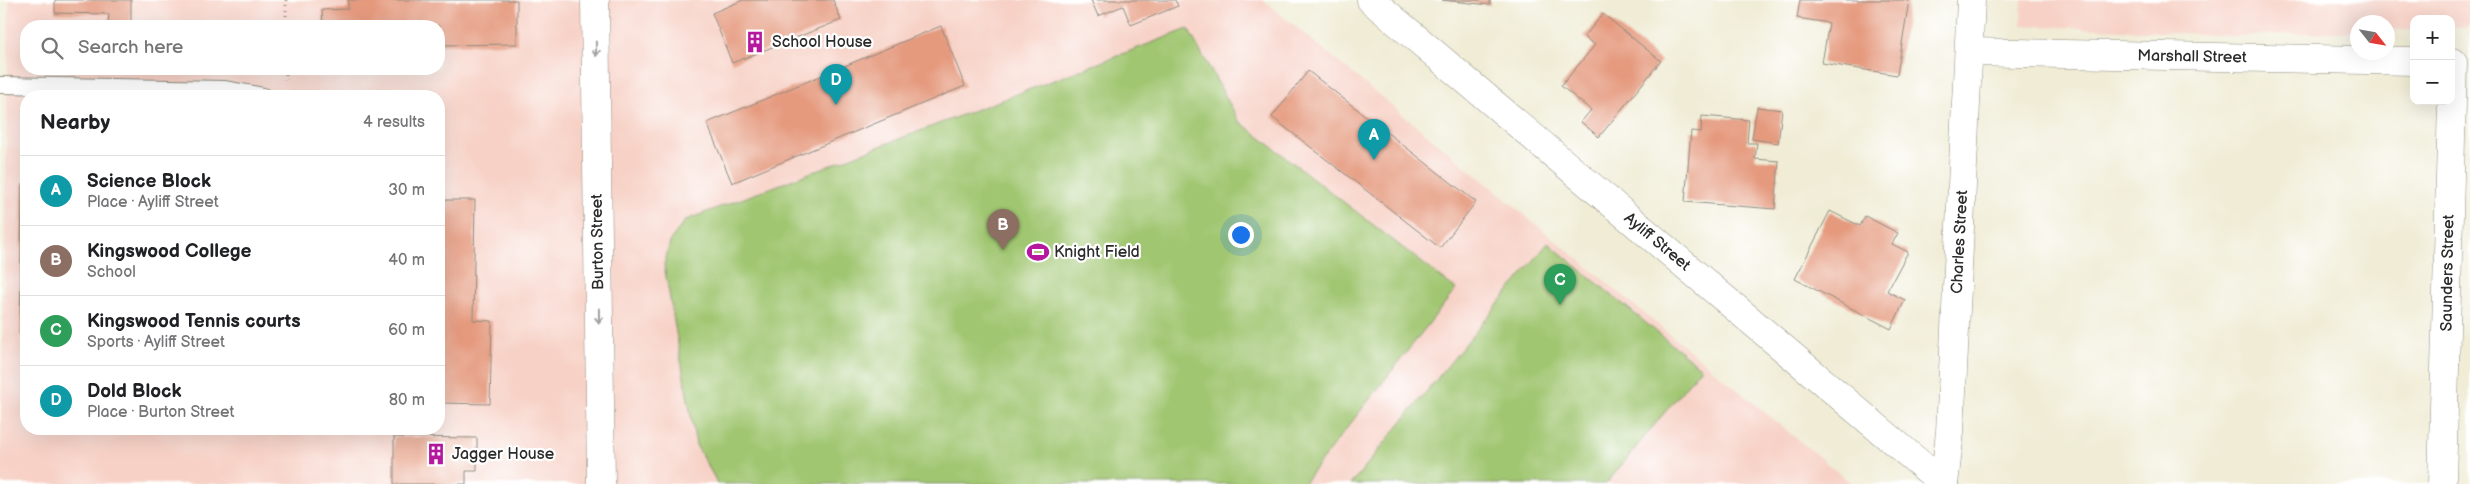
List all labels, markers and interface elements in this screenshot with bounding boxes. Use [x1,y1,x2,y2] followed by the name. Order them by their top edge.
[2350,15,2395,60] north arrow
[2410,15,2455,105] map controls
[2410,15,2455,60] button: +
[20,20,445,75] search box
[742,29,768,55] building icon: School House
[772,33,873,52] place label: School House
[38,34,66,62] icon: search
[78,36,183,59] text: Search here
[591,40,601,56] one-way arrow
[2137,47,2247,67] street label: Marshall Street
[2410,60,2455,105] button: −
[820,64,852,105] pin: D
[40,110,110,135] text: Nearby
[363,113,425,132] text: 4 results
[1358,119,1390,160] pin: A
[87,170,211,193] text: Science Block
[51,181,61,200] text: A
[388,181,425,200] text: 30 m
[1948,190,1972,294] street label: Charles Street
[87,193,219,212] text: Place · Ayliff Street
[588,194,608,290] street label: Burton Street
[987,209,1019,250] pin: B
[1620,209,1694,275] street label: Ayliff Street
[2437,214,2459,332] street label: Saunders Street
[1228,222,1254,248] your location
[1025,239,1051,265] sports icon: Knight Field
[87,240,252,263] text: Kingswood College
[1054,243,1140,262] place label: Knight Field
[50,251,62,270] text: B
[388,251,425,270] text: 40 m
[87,263,136,282] text: School
[1544,264,1576,305] pin: C
[594,308,604,324] one-way arrow
[87,310,301,333] text: Kingswood Tennis courts
[50,321,62,340] text: C
[388,321,425,340] text: 60 m
[87,333,225,352] text: Sports · Ayliff Street
[87,380,181,403] text: Dold Block
[50,391,62,410] text: D
[389,391,425,410] text: 80 m
[87,403,234,422] text: Place · Burton Street
[423,441,449,467] building icon: Jagger House
[452,445,555,464] place label: Jagger House

